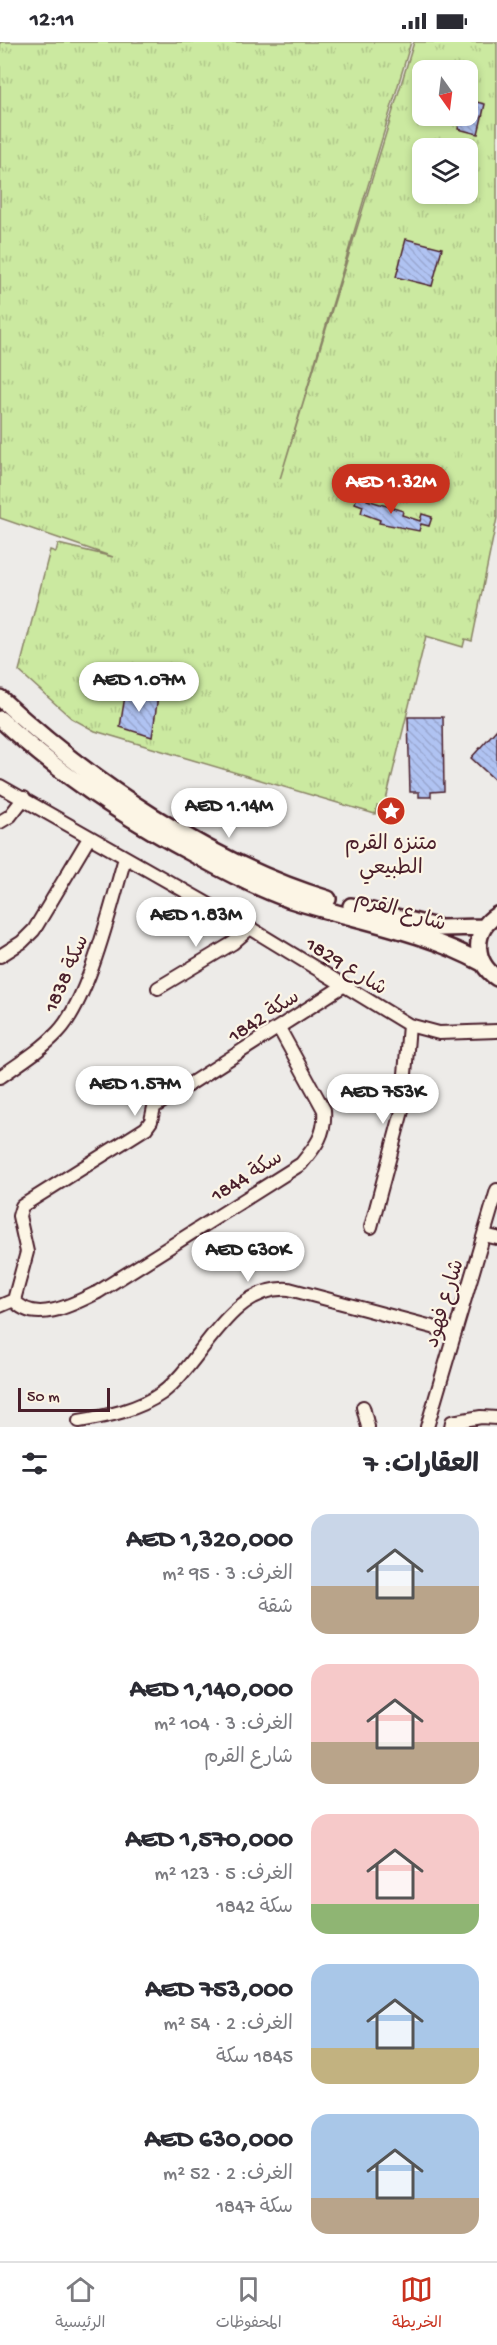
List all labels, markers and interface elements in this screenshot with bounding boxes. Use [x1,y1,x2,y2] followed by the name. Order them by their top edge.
[30,8,74,34] text: 12:11
[412,60,478,126] north arrow
[412,60,478,204] map controls
[412,138,478,204] button: layers
[322,464,460,515] pin: AED 1.32M
[346,472,436,495] text: AED 1.32M
[70,662,208,713] pin: AED 1.07M
[93,670,185,693] text: AED 1.07M
[160,788,298,839] pin: AED 1.14M
[375,795,407,827] place icon: متنزه القرم الطبيعي
[185,796,273,819] text: AED 1.14M
[345,833,437,885] place label: متنزه القرم الطبيعي
[352,888,448,939] street label: شارع القرم
[127,897,265,948] pin: AED 1.83M
[150,905,242,928] text: AED 1.83M
[40,932,96,1018] street label: 1838 سكة
[299,933,390,1003] street label: 1829 شارع
[224,986,305,1051] street label: سكة 1842
[66,1066,204,1117] pin: AED 1.57M
[89,1074,181,1097] text: AED 1.57M
[321,1074,445,1125] pin: AED 753K
[341,1082,425,1105] text: AED 753K
[207,1146,288,1210] street label: سكة 1844
[186,1232,310,1283] pin: AED 630K
[206,1240,290,1263] text: AED 630K
[421,1257,472,1351] street label: شارع فهود
[18,1385,110,1412] scale bar
[27,1389,60,1408] text: 50 m
[18,1447,51,1480] icon: filters
[364,1451,479,1482] text: العقارات: 7
[126,1526,293,1557] text: AED 1,320,000
[359,1538,431,1610] icon: home
[162,1564,293,1587] text: الغرف: 3 · 95 m²
[258,1597,293,1620] text: شقة
[130,1676,293,1707] text: AED 1,140,000
[359,1688,431,1760] icon: home
[154,1714,293,1737] text: الغرف: 3 · 104 m²
[204,1747,293,1770] text: شارع القرم
[125,1826,293,1857] text: AED 1,570,000
[359,1838,431,1910] icon: home
[154,1864,293,1887] text: الغرف: 5 · 123 m²
[217,1897,293,1920] text: سكة 1842
[145,1976,293,2007] text: AED 753,000
[359,1988,431,2060] icon: home
[163,2014,293,2037] text: الغرف: 2 · 54 m²
[216,2047,293,2070] text: 1845 سكة
[144,2126,293,2157] text: AED 630,000
[359,2138,431,2210] icon: home
[163,2164,293,2187] text: الغرف: 2 · 52 m²
[216,2197,293,2220] text: سكة 1847
[55,2273,105,2336] tab: الرئيسية
[216,2273,282,2336] tab: المحفوظات
[392,2273,442,2336] tab: الخريطة

